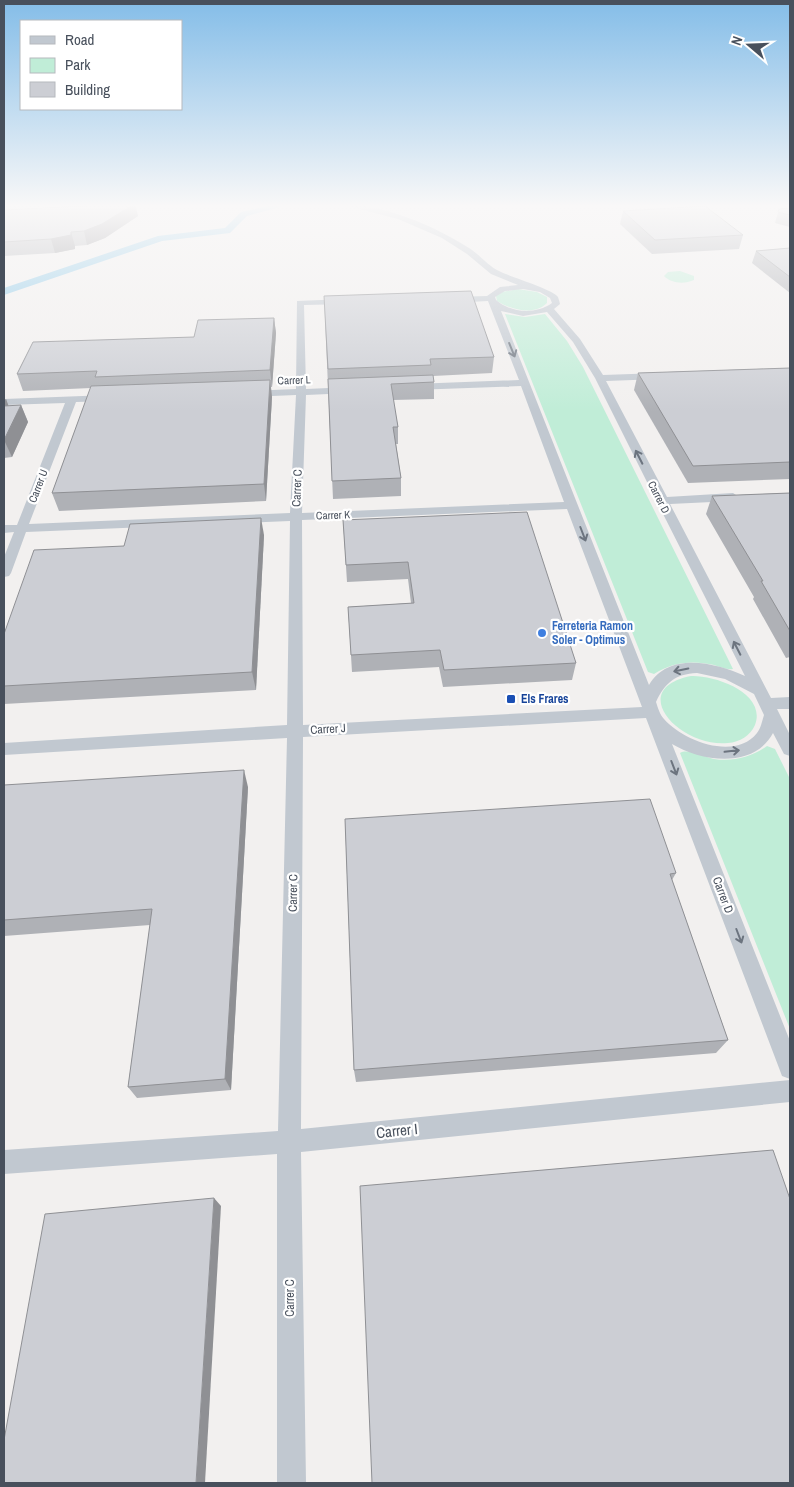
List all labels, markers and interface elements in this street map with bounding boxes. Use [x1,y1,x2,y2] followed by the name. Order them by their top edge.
[20,20,182,110] legend
[724,20,774,70] north arrow
[65,29,94,50] text: Road
[727,34,747,48] text: N
[65,54,91,75] text: Park
[65,79,110,100] text: Building
[508,342,517,357] one-way arrow
[277,372,311,388] street label: Carrer L
[634,449,644,464] one-way arrow
[25,467,51,505] street label: Carrer U
[288,469,306,507] street label: Carrer C
[645,478,673,516] street label: Carrer D
[316,507,350,523] street label: Carrer K
[579,525,588,541] one-way arrow
[552,618,633,648] place label: Ferreteria Ramon Soler - Optimus
[536,627,548,639] marker: Ferreteria Ramon Soler - Optimus
[732,641,741,656] one-way arrow
[674,666,690,675] one-way arrow
[521,691,569,707] place label: Els Frares
[505,693,517,705] marker: Els Frares
[310,720,346,738] street label: Carrer J
[723,746,739,756] one-way arrow
[670,760,679,775] one-way arrow
[285,874,301,912] street label: Carrer C
[709,875,737,915] street label: Carrer D
[735,927,744,943] one-way arrow
[375,1118,419,1143] street label: Carrer I
[282,1279,298,1317] street label: Carrer C

